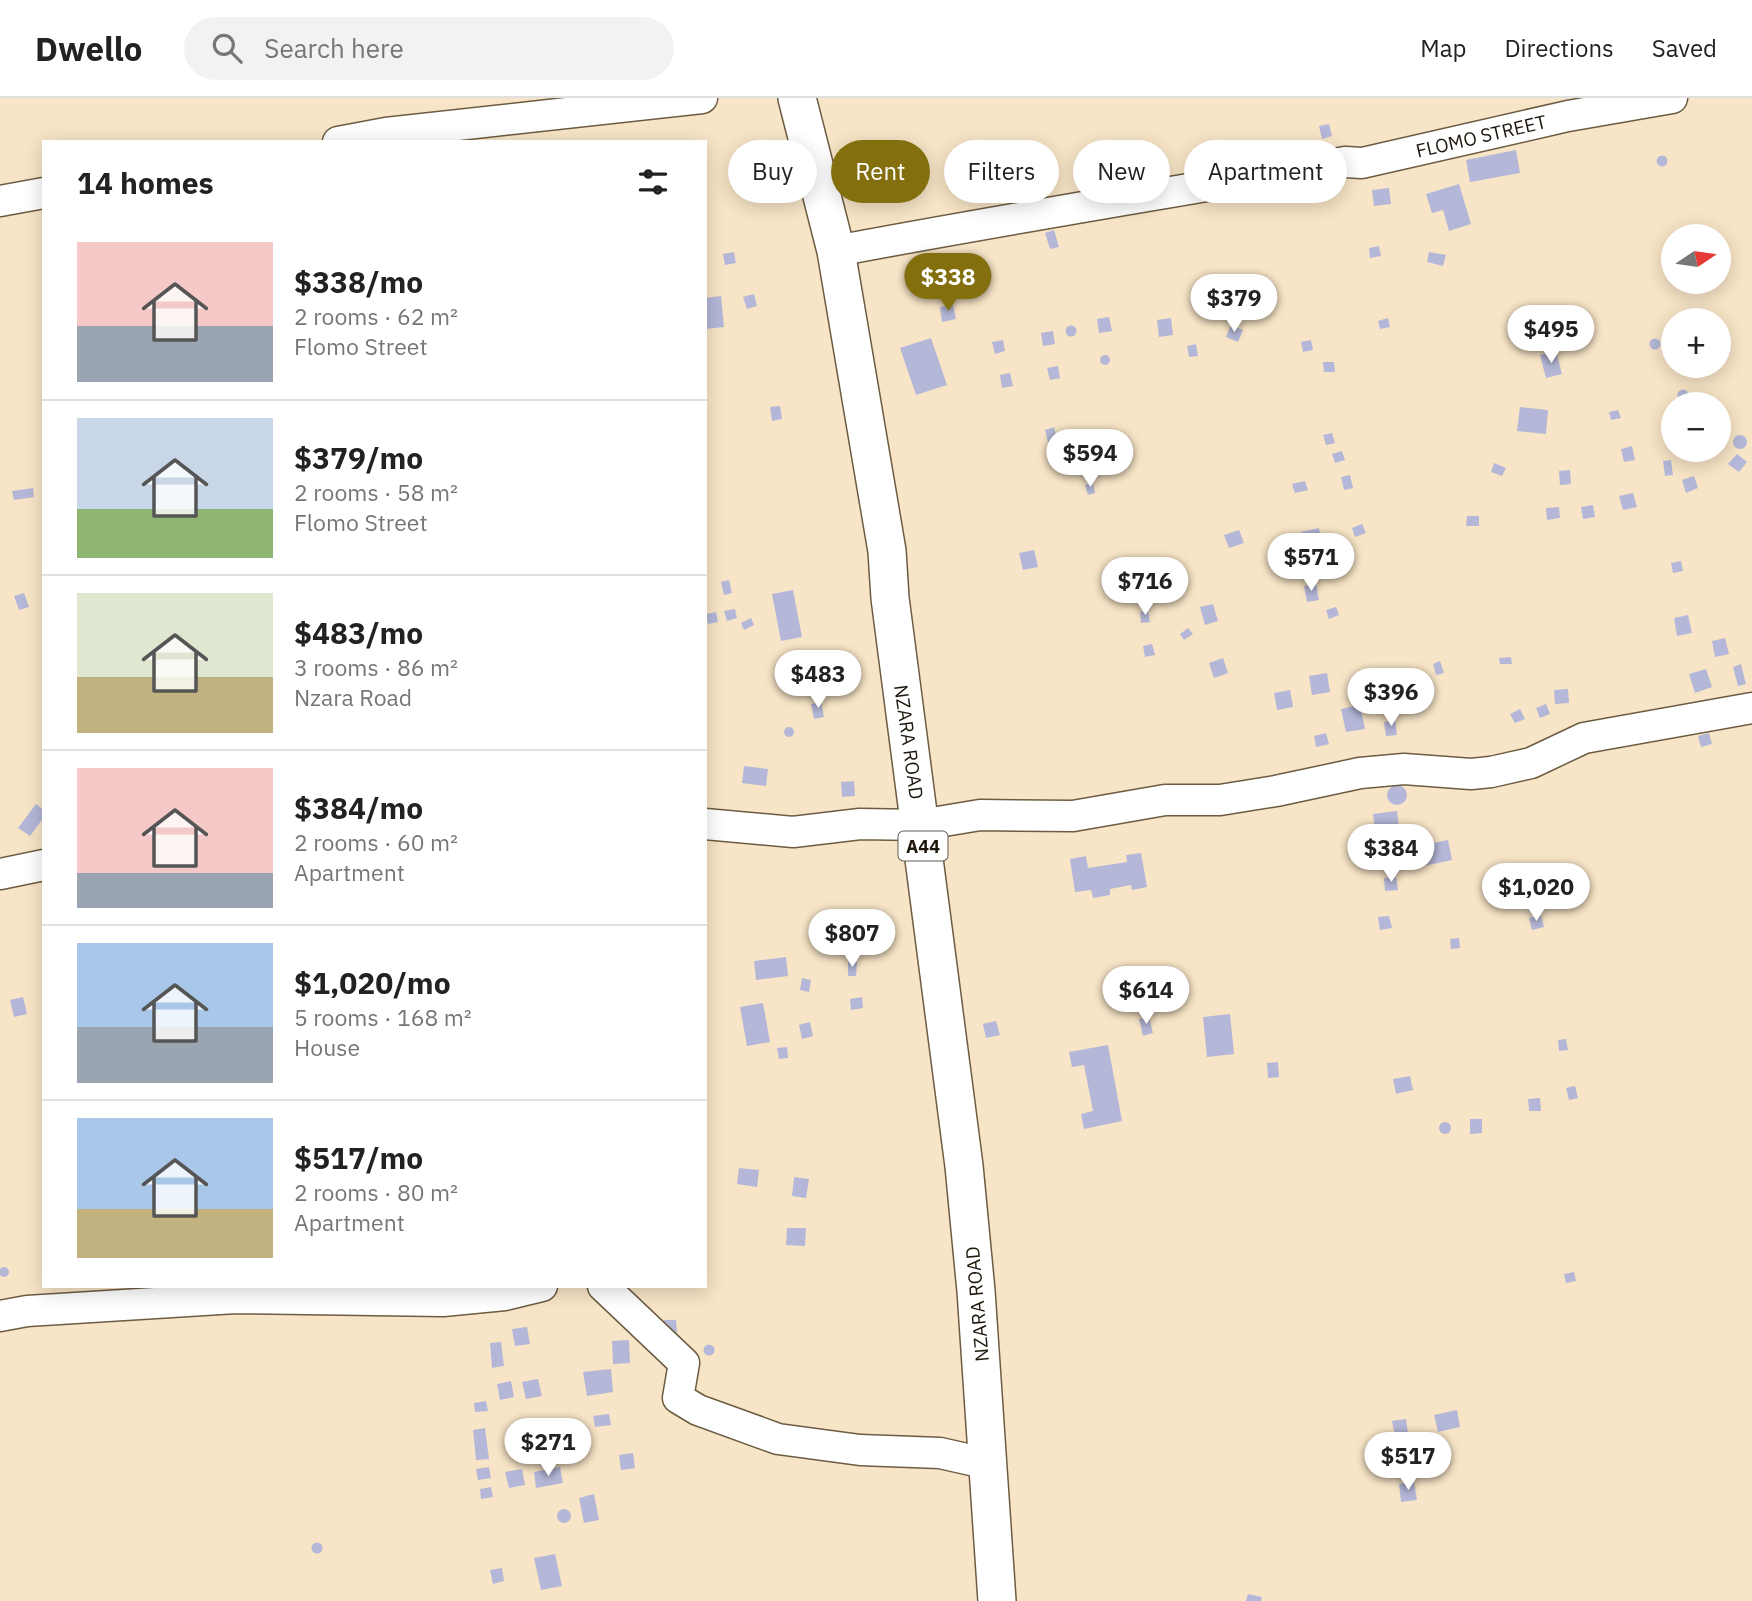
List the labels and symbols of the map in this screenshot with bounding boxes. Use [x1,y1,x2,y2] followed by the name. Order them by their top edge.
[1413,109,1549,163] street label: FLOMO STREET
[1661,224,1731,294] north arrow
[907,254,989,313] pin: $338
[1193,274,1275,334] pin: $379
[1510,306,1592,365] pin: $495
[1049,430,1131,489] pin: $594
[1270,533,1352,593] pin: $571
[1104,558,1186,617] pin: $716
[777,650,859,710] pin: $483
[1350,668,1432,728] pin: $396
[889,683,929,801] street label: NZARA ROAD
[1350,824,1432,884] pin: $384
[898,832,948,860] road number: A44
[1479,864,1593,923] pin: $1,020
[811,910,893,969] pin: $807
[1105,967,1187,1026] pin: $614
[960,1245,994,1363] street label: NZARA ROAD
[507,1418,589,1478] pin: $271
[1367,1432,1449,1492] pin: $517

